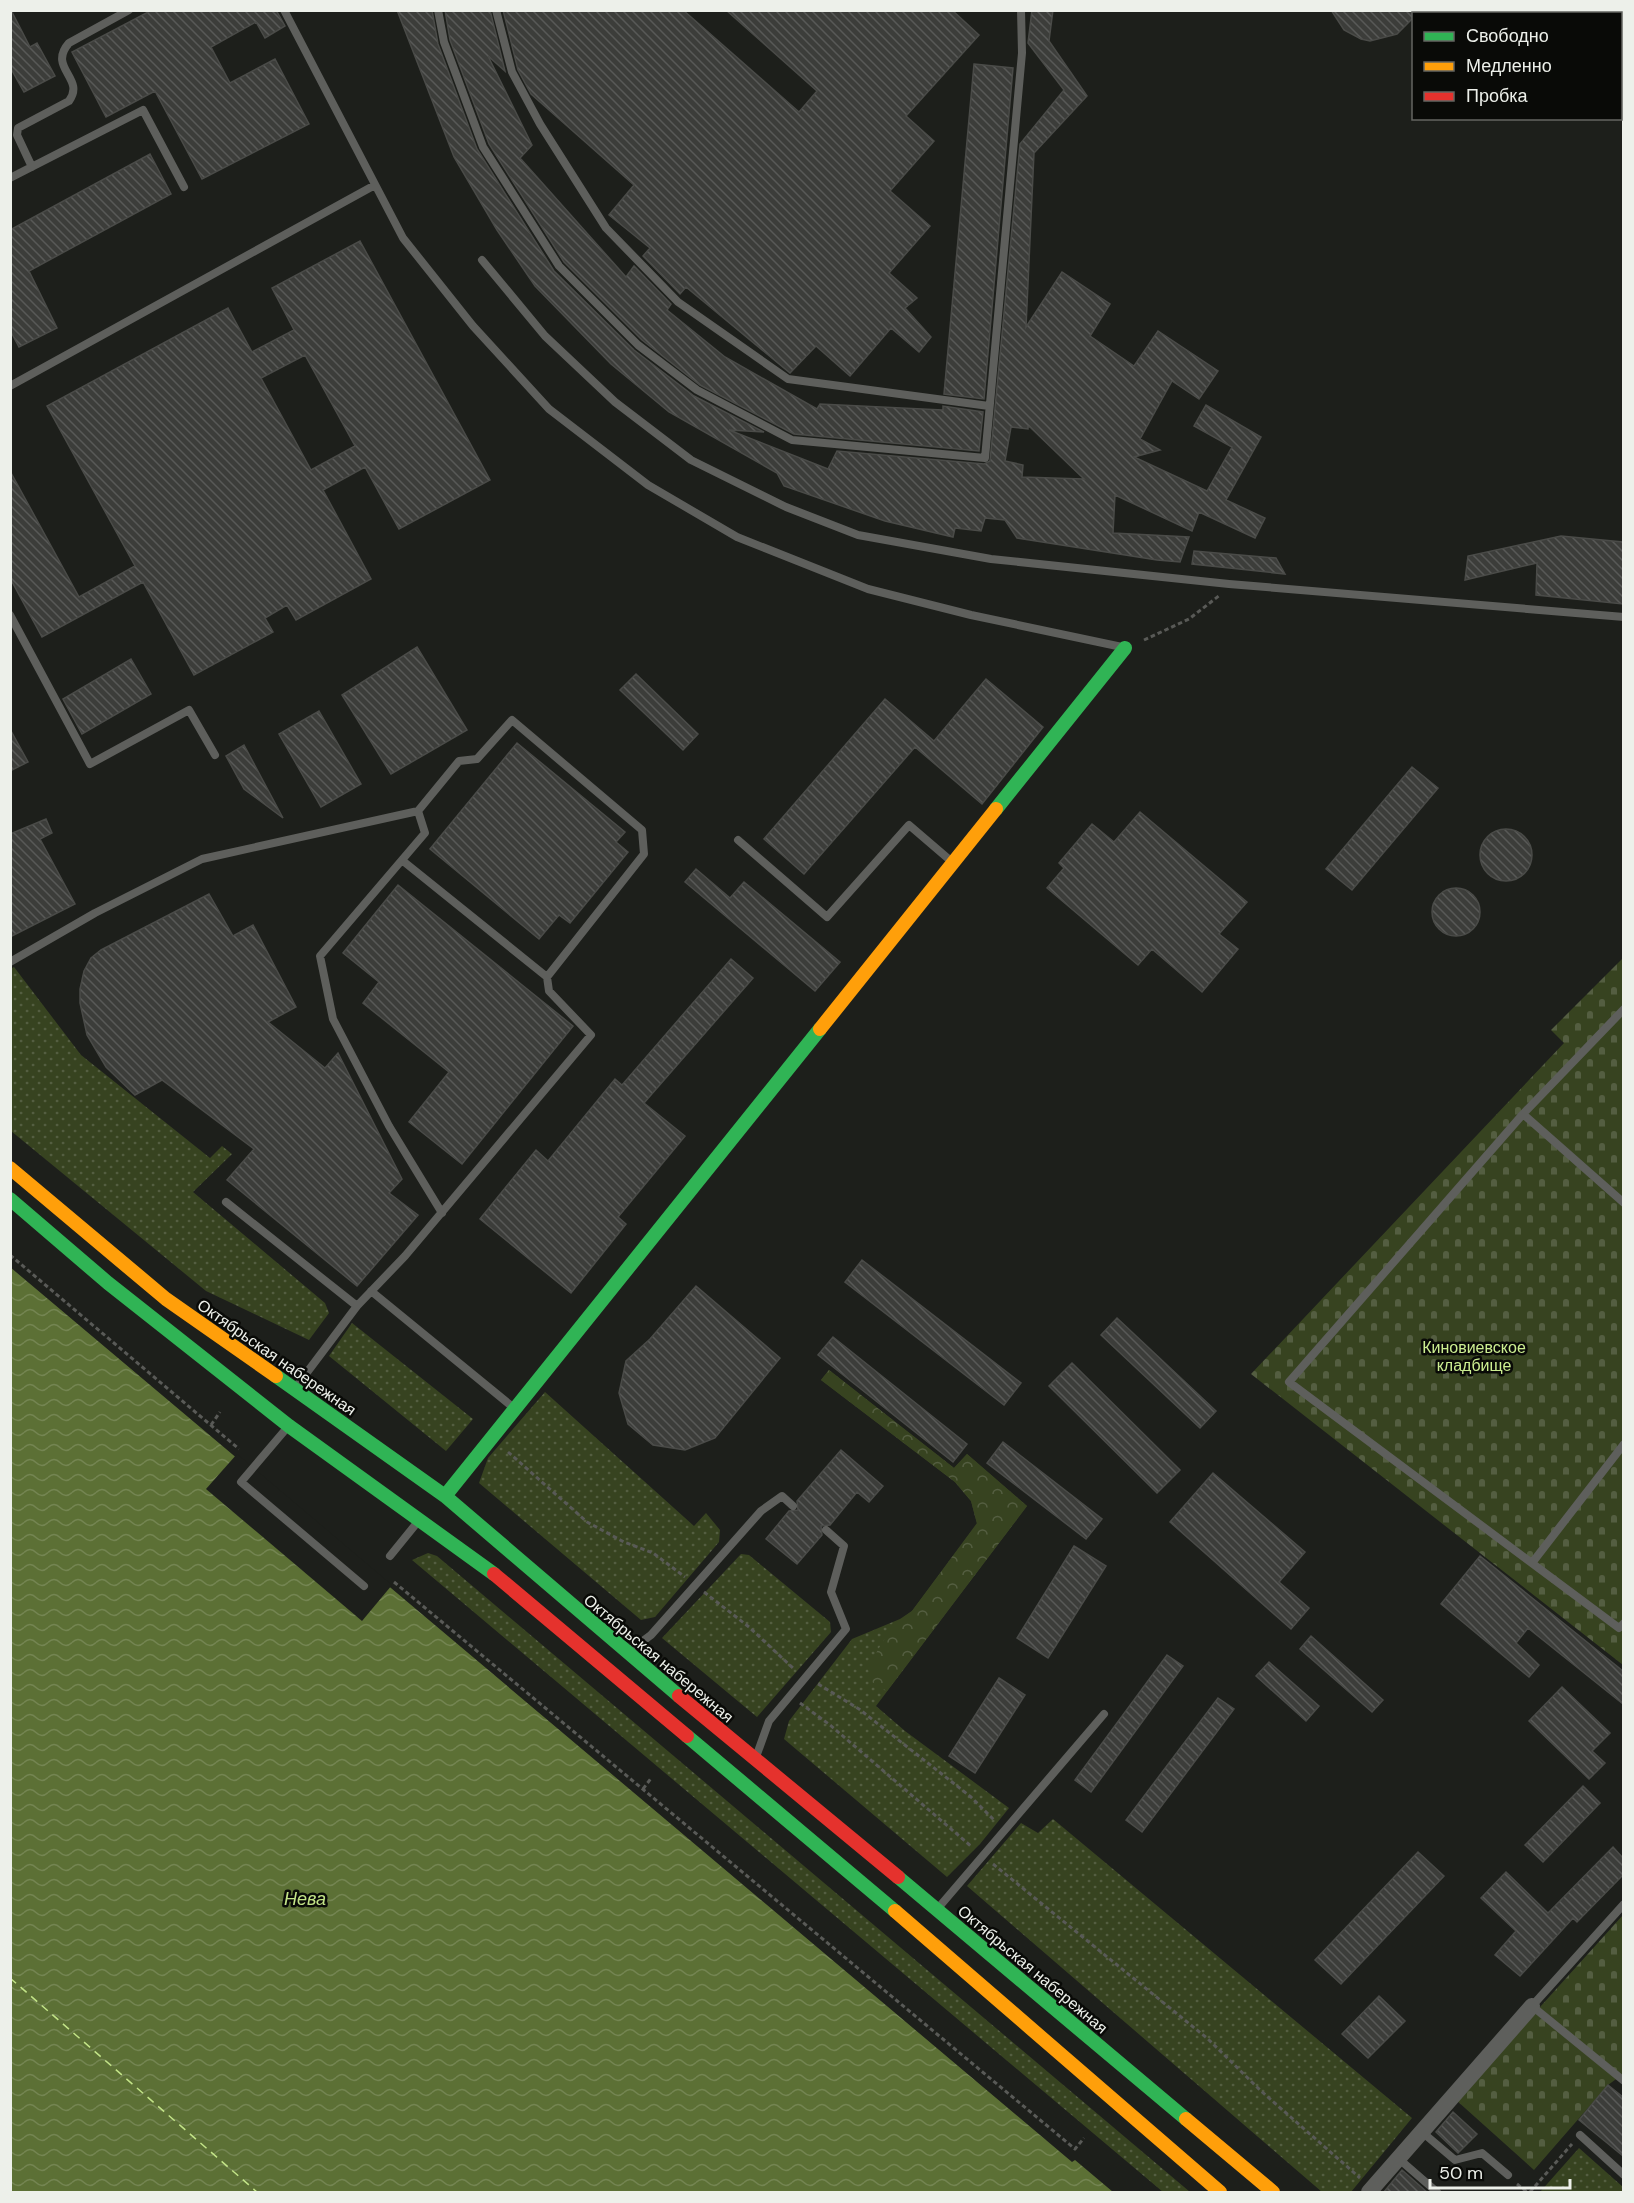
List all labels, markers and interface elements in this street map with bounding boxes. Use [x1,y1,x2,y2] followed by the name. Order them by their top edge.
[1412,12,1622,120] legend
[1466,24,1549,48] text: Свободно
[1466,54,1552,78] text: Медленно
[1466,84,1529,108] text: Пробка
[193,1294,360,1420] street label: Октябрьская набережная
[1422,1337,1526,1376] park label: Киновиевское кладбище
[579,1589,738,1727] street label: Октябрьская набережная
[284,1887,326,1911] water label: Нева
[953,1900,1112,2038] street label: Октябрьская набережная
[1430,2152,1570,2190] scale bar
[1439,2161,1483,2185] text: 50 m

